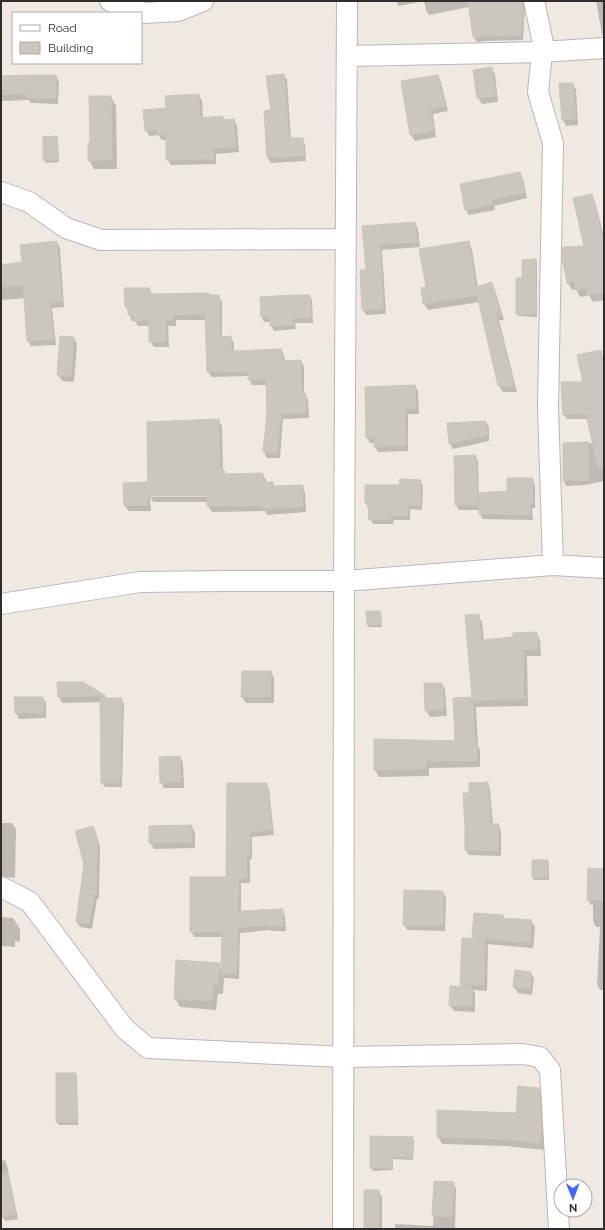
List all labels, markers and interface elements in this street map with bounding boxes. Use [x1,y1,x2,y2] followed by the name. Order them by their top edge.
[12,12,142,64] legend
[48,21,77,35] text: Road
[48,41,94,55] text: Building
[553,1178,593,1218] north arrow
[569,1201,577,1214] text: N

